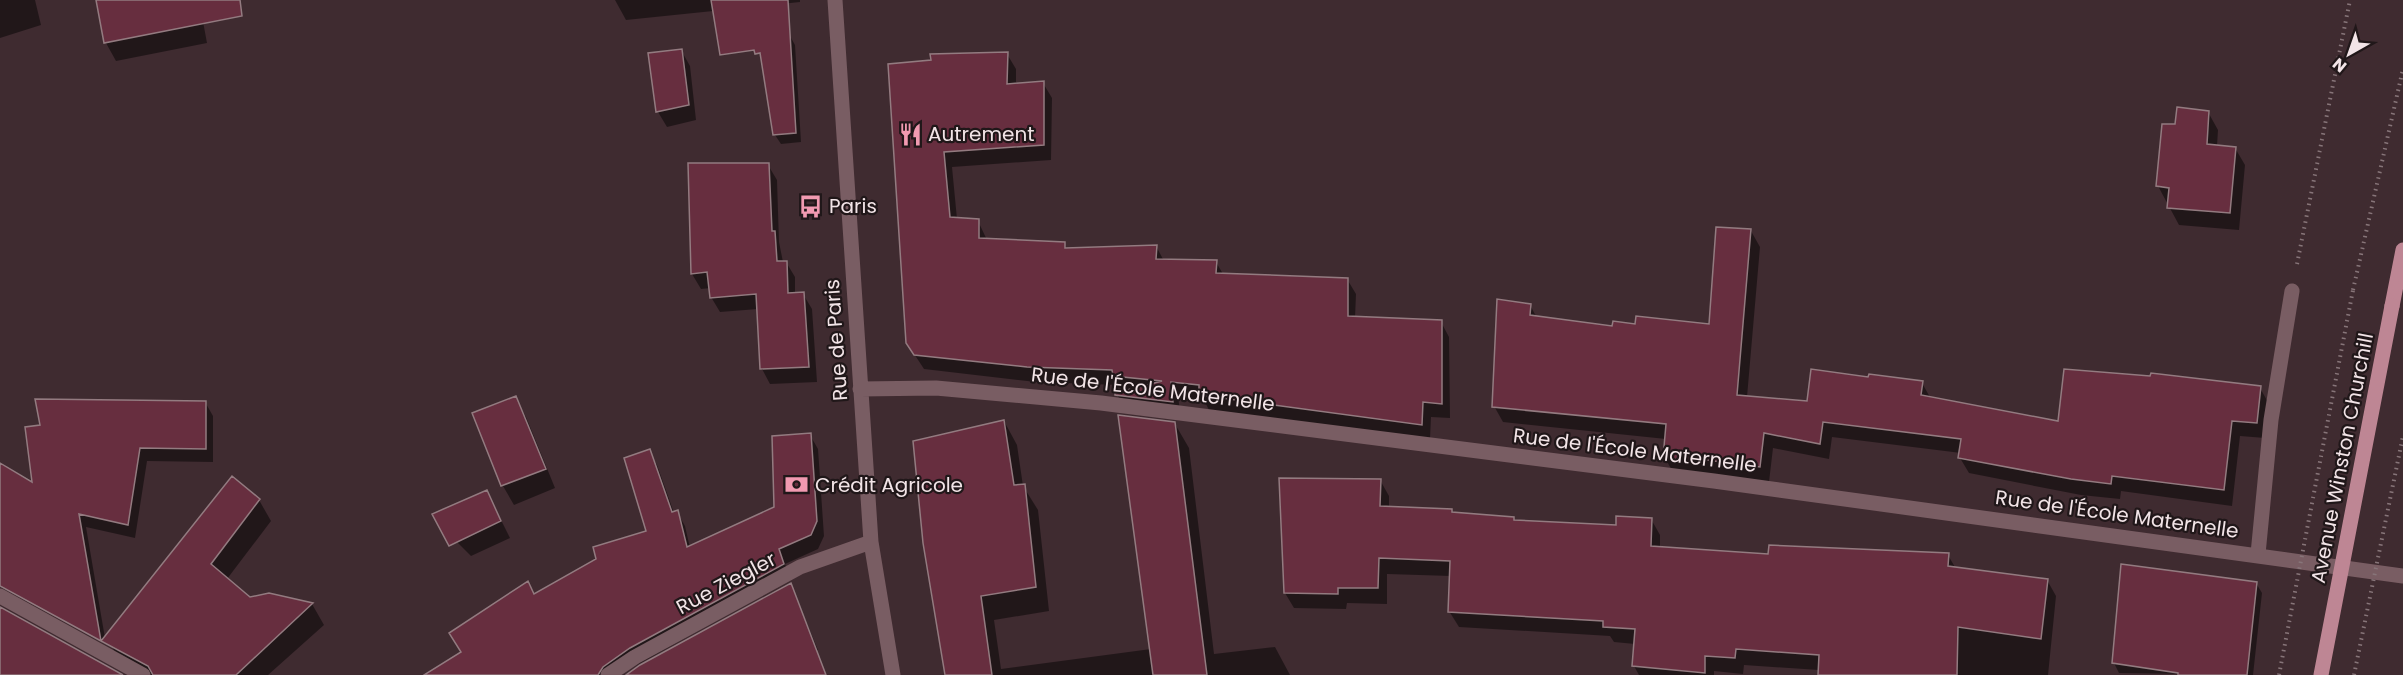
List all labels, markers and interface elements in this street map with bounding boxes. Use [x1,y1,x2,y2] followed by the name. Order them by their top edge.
[2319,24,2379,84] north arrow
[2328,52,2352,78] text: N
[928,120,1035,148] place label: Autrement
[897,121,923,147] restaurant icon: Autrement
[829,192,877,220] place label: Paris
[798,193,824,219] bus stop icon: Paris
[818,278,854,402] street label: Rue de Paris
[2304,330,2380,586] street label: Avenue Winston Churchill
[1030,360,1276,418] street label: Rue de l'École Maternelle
[1512,421,1758,479] street label: Rue de l'École Maternelle
[815,471,963,499] place label: Crédit Agricole
[784,472,810,498] bank icon: Crédit Agricole
[1994,483,2240,545] street label: Rue de l'École Maternelle
[671,545,781,621] street label: Rue Ziegler

